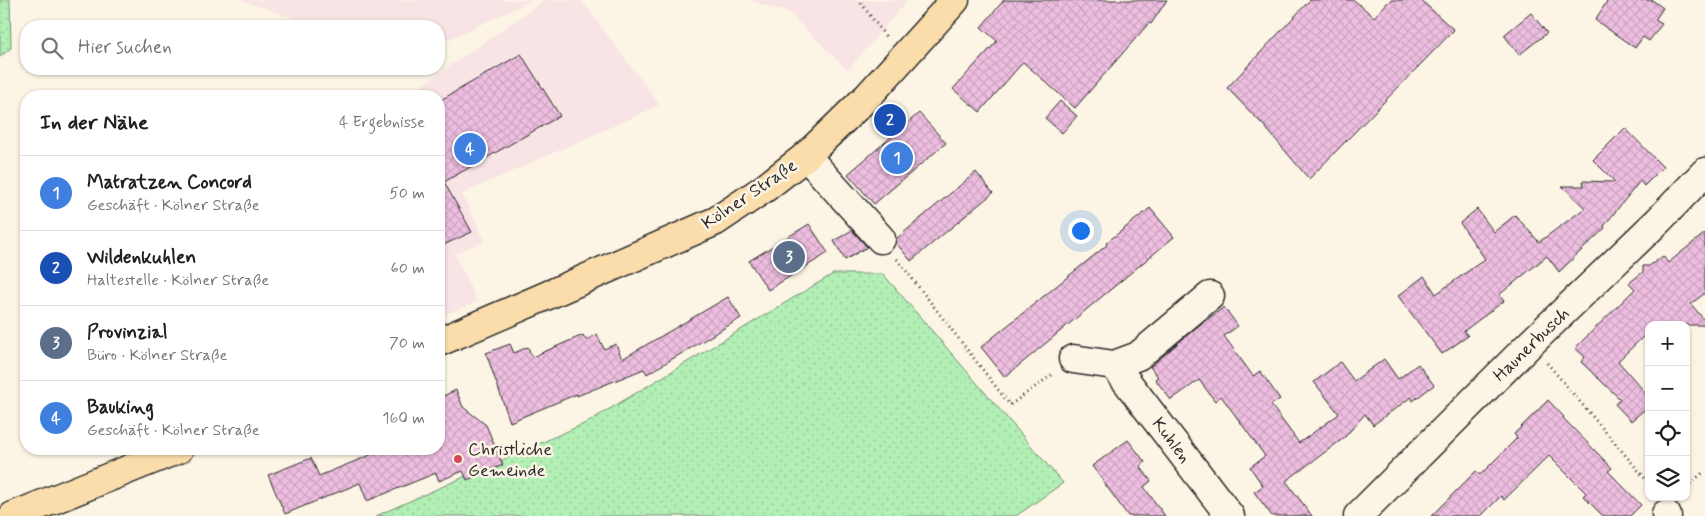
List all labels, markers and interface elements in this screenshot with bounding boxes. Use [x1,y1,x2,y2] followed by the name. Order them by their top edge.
[20,20,445,75] search box
[38,34,66,62] icon: search
[78,35,172,60] text: Hier suchen
[874,101,906,139] pin: 2
[40,109,148,137] text: In der Nähe
[339,112,425,133] text: 4 Ergebnisse
[454,130,486,168] pin: 4
[881,139,913,177] pin: 1
[697,154,802,236] street label: Kölner Straße
[87,170,252,195] text: Matratzen Concord
[52,183,60,204] text: 1
[389,183,425,204] text: 50 m
[87,195,260,216] text: Geschäft · Kölner Straße
[1068,218,1094,244] your location
[773,238,805,276] pin: 3
[87,245,196,270] text: Wildenkuhlen
[52,258,60,279] text: 2
[391,258,425,279] text: 60 m
[87,270,269,291] text: Haltestelle · Kölner Straße
[1488,302,1575,387] street label: Haunerbusch
[87,320,168,345] text: Provinzial
[1645,321,1690,501] map controls
[1645,321,1690,366] button: +
[52,333,60,354] text: 3
[389,333,425,354] text: 70 m
[87,345,227,366] text: Büro · Kölner Straße
[1645,366,1690,411] button: −
[87,395,154,420] text: Bauking
[51,408,61,429] text: 4
[382,408,425,429] text: 160 m
[1645,411,1690,456] button: locate
[1146,413,1196,469] street label: Kuhlen
[87,420,260,441] text: Geschäft · Kölner Straße
[468,438,552,483] place label: Christliche Gemeinde
[452,453,464,465] marker: Christliche Gemeinde
[1645,456,1690,501] button: layers

